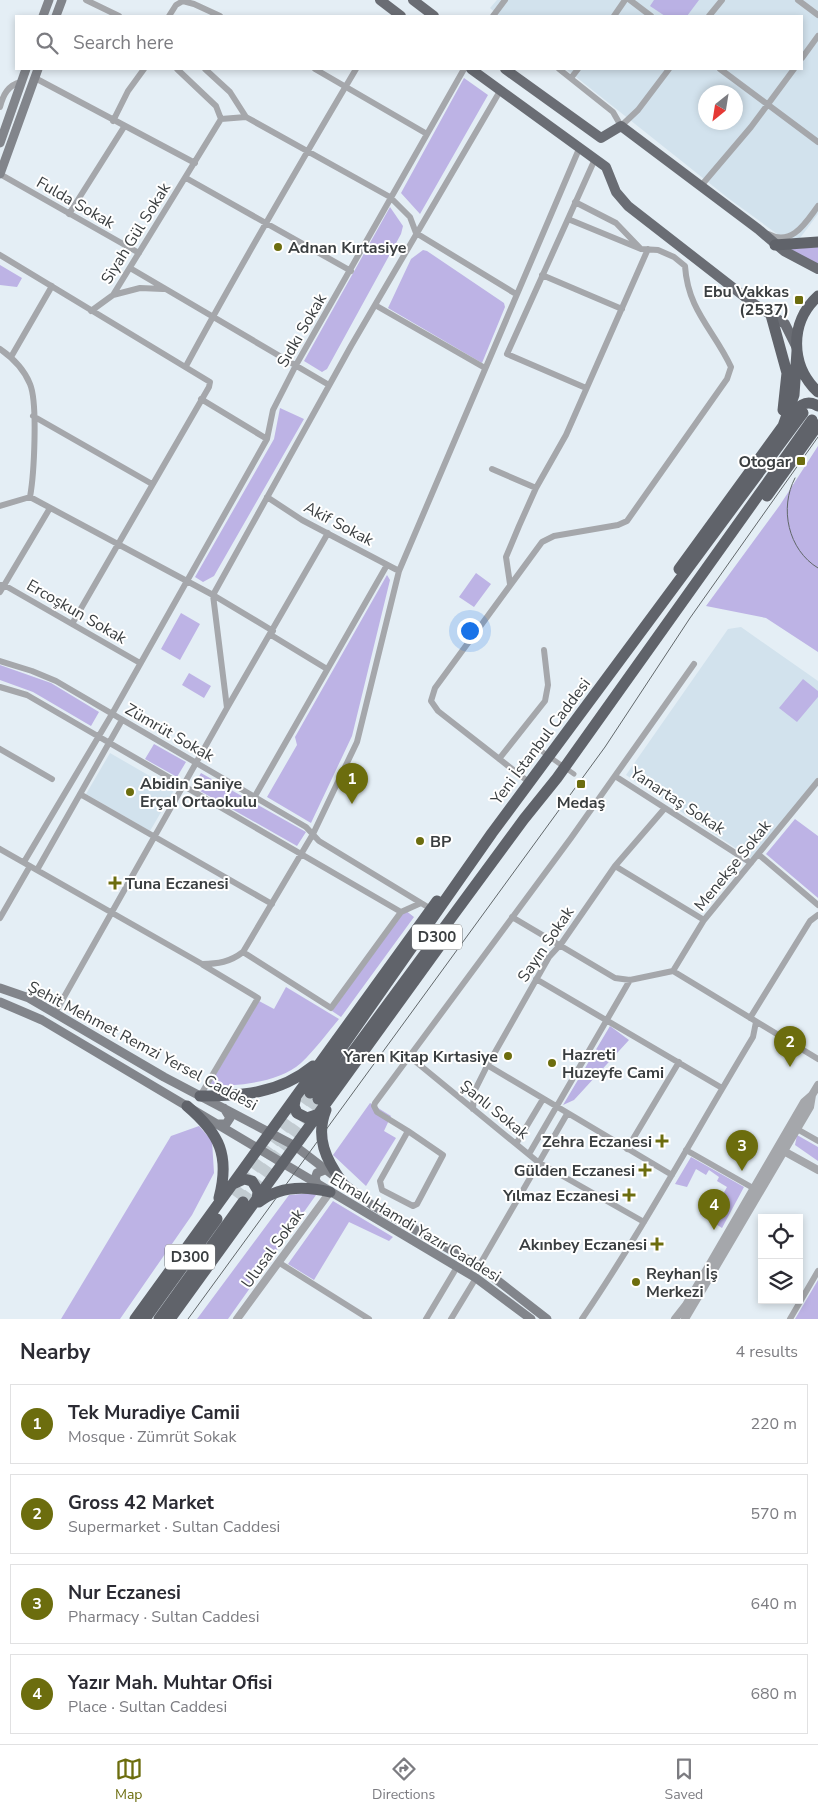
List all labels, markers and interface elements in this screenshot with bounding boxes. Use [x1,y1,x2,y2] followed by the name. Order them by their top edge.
[15,15,803,70] search box
[33,29,61,57] icon: search
[73,30,174,56] text: Search here
[698,85,743,130] north arrow
[32,172,120,235] street label: Fulda Sokak
[96,178,176,288] street label: Siyah Gül Sokak
[288,237,407,259] place label: Adnan Kırtasiye
[272,241,284,253] marker: Adnan Kırtasiye
[703,281,789,321] place label: Ebu Vakkas (2537)
[272,289,332,371] street label: Sıdkı Sokak
[793,294,805,306] marker: Ebu Vakkas (2537)
[738,451,792,473] place label: Otogar
[795,455,807,467] marker: Otogar
[300,496,378,552] street label: Akif Sokak
[22,574,131,650] street label: Ercoşkun Sokak
[457,618,483,644] your location
[485,674,596,810] street label: Yeni İstanbul Caddesi
[121,698,219,768] street label: Zümrüt Sokak
[625,761,730,840] street label: Yanartaş Sokak
[336,763,368,804] pin: 1
[140,773,257,813] place label: Abidin Saniye Erçal Ortaokulu
[575,778,587,790] marker: Medaş
[124,786,136,798] marker: Abidin Saniye Erçal Ortaokulu
[557,792,606,814] place label: Medaş
[689,815,777,916] street label: Menekşe Sokak
[430,831,451,853] place label: BP
[414,835,426,847] marker: BP
[125,873,229,895] place label: Tuna Eczanesi
[109,877,121,889] marker: Tuna Eczanesi
[513,902,580,987] street label: Sayın Sokak
[412,924,462,950] road number: D300
[24,976,261,1116] street label: Şehit Mehmet Remzi Yersel Caddesi
[774,1026,806,1067] pin: 2
[562,1044,664,1084] place label: Hazreti Huzeyfe Cami
[342,1046,498,1068] place label: Yaren Kitap Kırtasiye
[502,1050,514,1062] marker: Yaren Kitap Kırtasiye
[546,1057,558,1069] marker: Hazreti Huzeyfe Cami
[455,1075,534,1145] street label: Şanlı Sokak
[726,1130,758,1171] pin: 3
[542,1131,652,1153] place label: Zehra Eczanesi
[656,1135,668,1147] marker: Zehra Eczanesi
[514,1160,635,1182] place label: Gülden Eczanesi
[639,1164,651,1176] marker: Gülden Eczanesi
[326,1168,505,1288] street label: Elmalı Hamdi Yazır Caddesi
[502,1185,619,1207] place label: Yılmaz Eczanesi
[623,1189,635,1201] marker: Yılmaz Eczanesi
[698,1189,730,1230] pin: 4
[236,1203,310,1293] street label: Ulusal Sokak
[758,1214,803,1304] map controls
[758,1214,803,1259] button: locate
[519,1234,647,1256] place label: Akınbey Eczanesi
[651,1238,663,1250] marker: Akınbey Eczanesi
[165,1244,215,1270] road number: D300
[758,1259,803,1304] button: layers
[646,1263,718,1303] place label: Reyhan İş Merkezi
[630,1276,642,1288] marker: Reyhan İş Merkezi
[20,1338,90,1366] text: Nearby
[736,1341,798,1363] text: 4 results
[68,1400,240,1426] text: Tek Muradiye Camii
[32,1413,42,1435] text: 1
[750,1413,797,1435] text: 220 m
[68,1426,236,1448] text: Mosque · Zümrüt Sokak
[68,1490,214,1516] text: Gross 42 Market
[32,1503,42,1525] text: 2
[750,1503,797,1525] text: 570 m
[68,1516,280,1538] text: Supermarket · Sultan Caddesi
[68,1580,181,1606] text: Nur Eczanesi
[32,1593,42,1615] text: 3
[750,1593,797,1615] text: 640 m
[68,1606,259,1628] text: Pharmacy · Sultan Caddesi
[68,1670,272,1696] text: Yazır Mah. Muhtar Ofisi
[32,1683,42,1705] text: 4
[750,1683,797,1705] text: 680 m
[68,1696,227,1718] text: Place · Sultan Caddesi
[115,1755,143,1804] tab: Map
[372,1755,435,1804] tab: Directions
[665,1755,703,1804] tab: Saved

